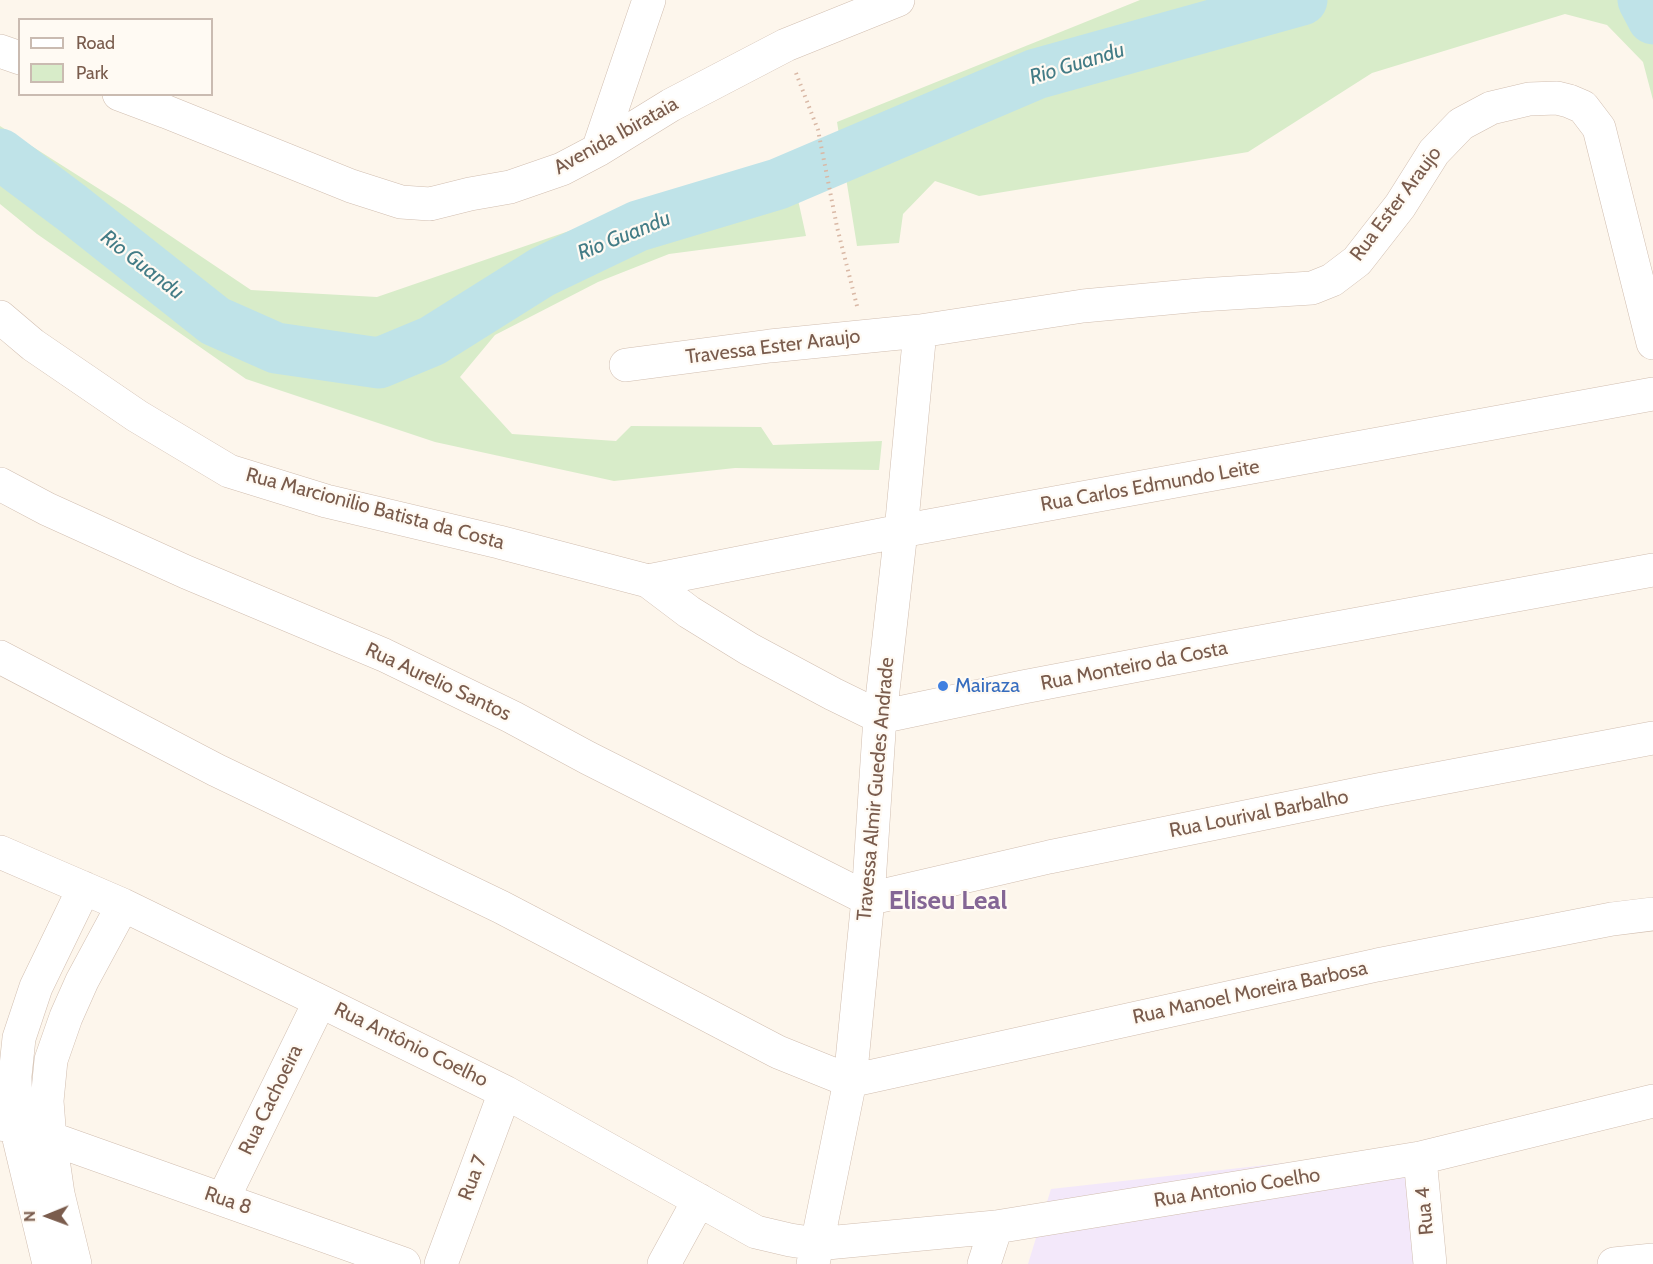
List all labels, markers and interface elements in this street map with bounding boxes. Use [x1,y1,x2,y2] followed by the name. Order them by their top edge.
[18,18,213,96] legend
[76,32,115,54] text: Road
[1026,38,1128,90] water label: Rio Guandu
[76,62,108,84] text: Park
[550,92,682,180] street label: Avenida Ibirataia
[1345,142,1447,266] street label: Rua Ester Araujo
[574,206,674,266] water label: Rio Guandu
[96,225,188,305] water label: Rio Guandu
[684,324,862,370] street label: Travessa Ester Araujo
[1039,455,1261,517] street label: Rua Carlos Edmundo Leite
[243,463,507,555] street label: Rua Marcionilio Batista da Costa
[1038,636,1230,696] street label: Rua Monteiro da Costa
[361,638,515,726] street label: Rua Aurelio Santos
[853,656,899,922] street label: Travessa Almir Guedes Andrade
[955,674,1020,698] place label: Mairaza
[936,679,950,693] marker: Mairaza
[1167,785,1351,843] street label: Rua Lourival Barbalho
[889,885,1007,917] district label: Eliseu Leal
[1130,956,1370,1030] street label: Rua Manoel Moreira Barbosa
[330,997,492,1093] street label: Rua Antônio Coelho
[234,1041,308,1159] street label: Rua Cachoeira
[453,1152,493,1204] street label: Rua 7
[1152,1163,1322,1213] street label: Rua Antonio Coelho
[201,1182,255,1220] street label: Rua 8
[18,1186,78,1246] north arrow
[1411,1186,1439,1236] street label: Rua 4
[20,1211,39,1222] text: N

